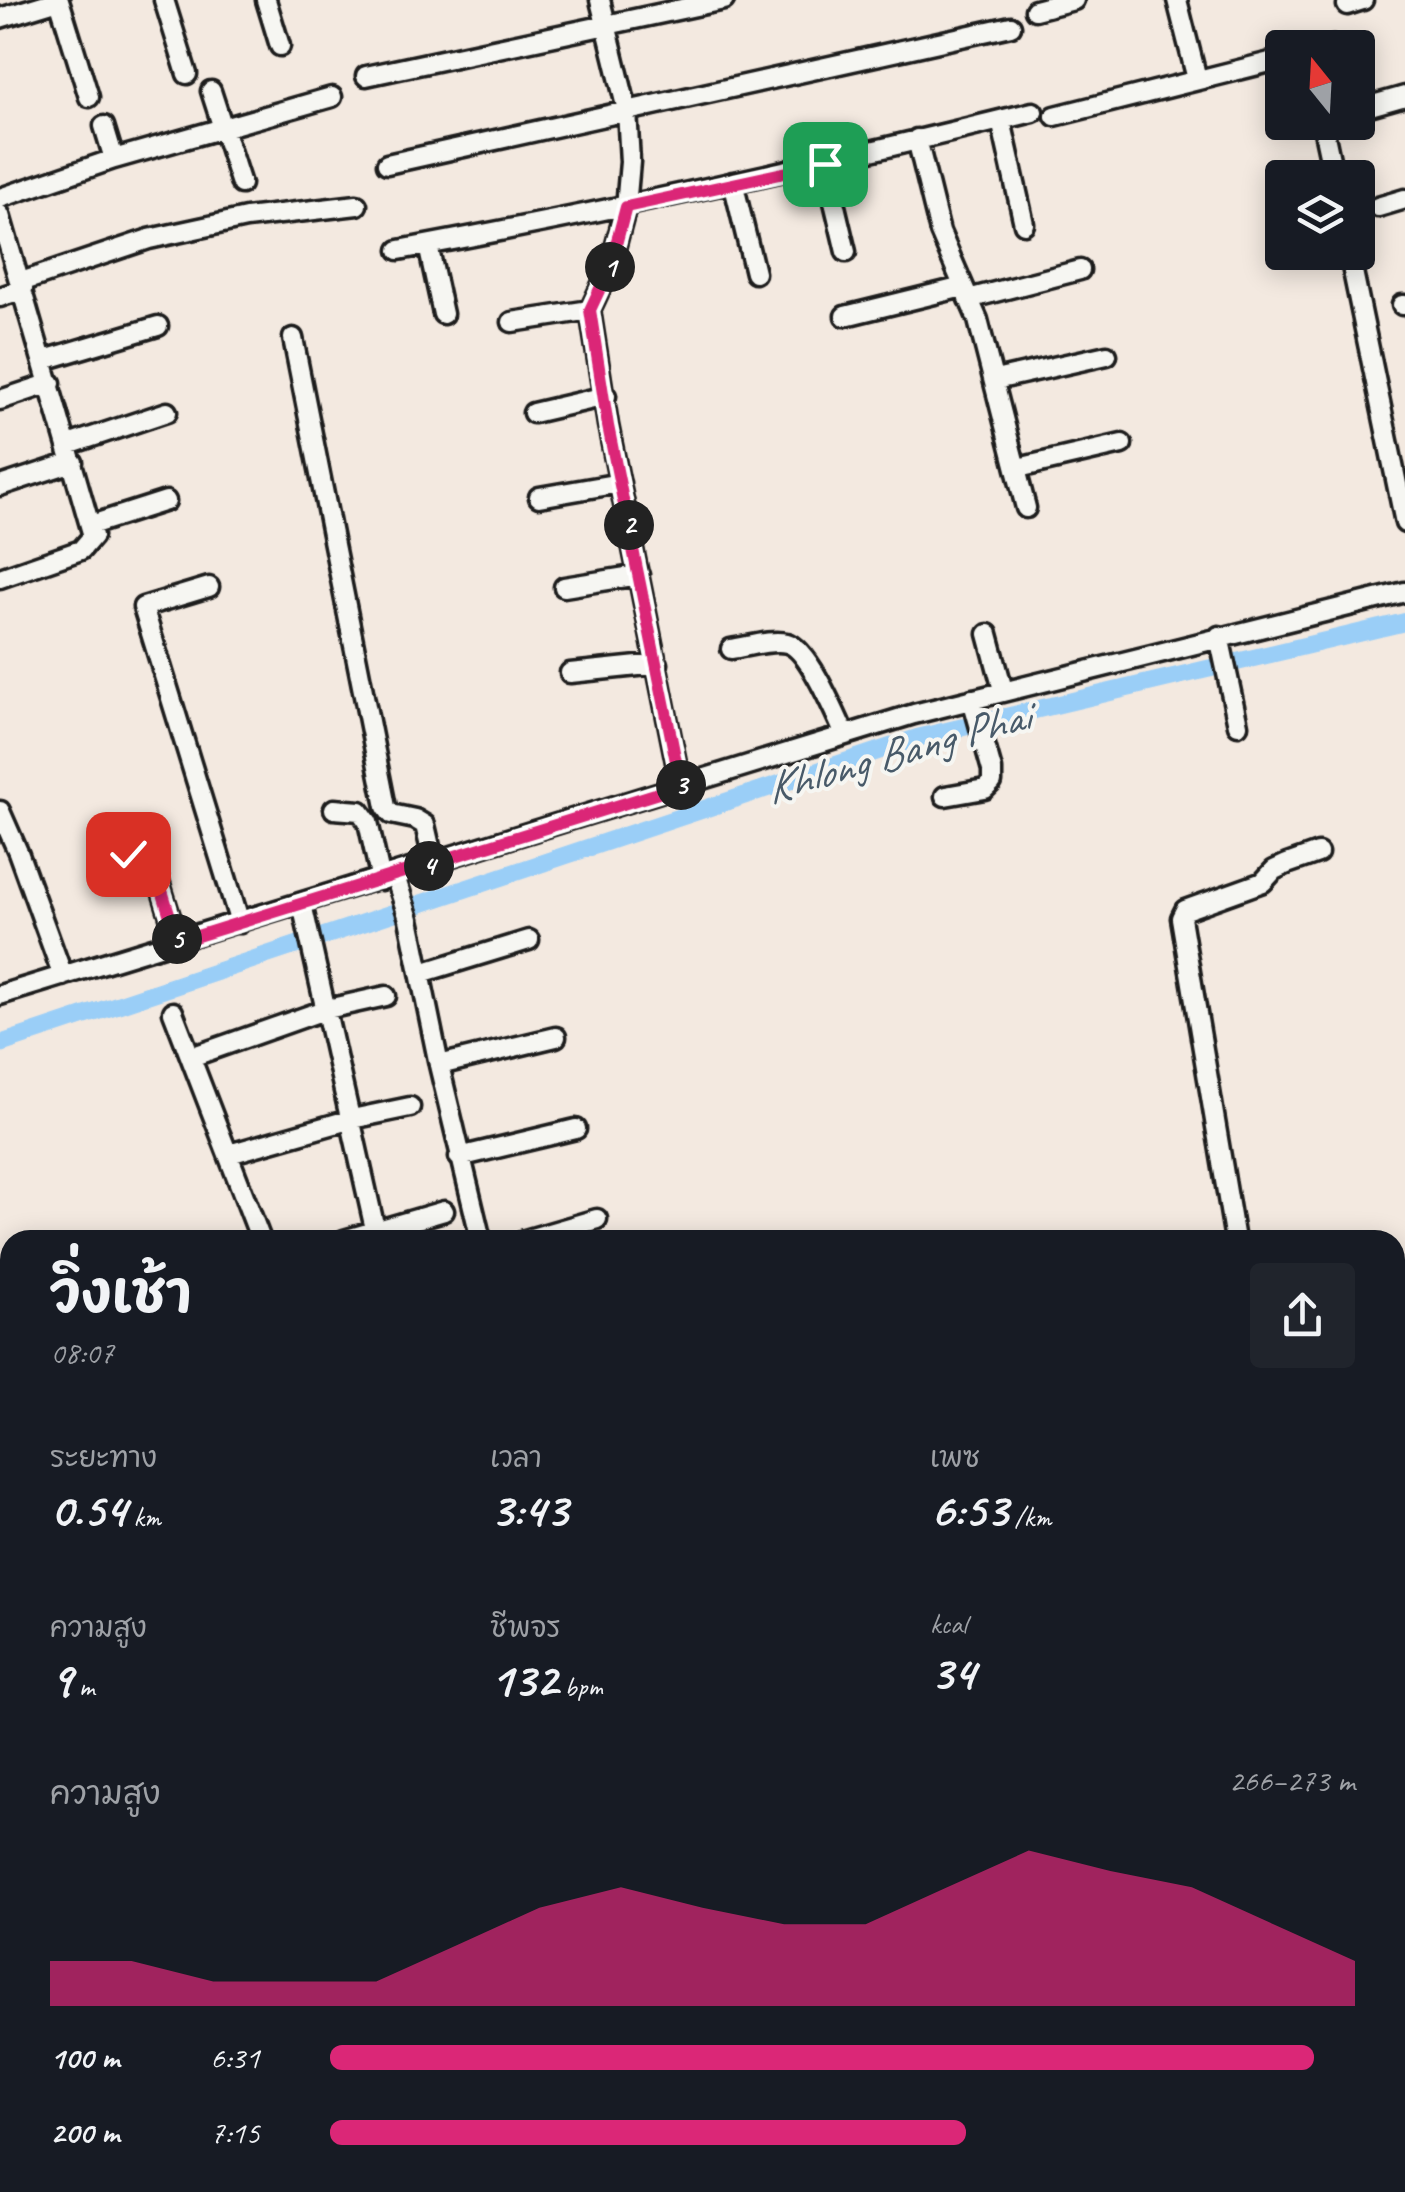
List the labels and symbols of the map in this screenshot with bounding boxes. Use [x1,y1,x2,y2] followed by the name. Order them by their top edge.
[1265,30,1375,140] north arrow
[783,122,868,207] pin
[585,242,635,292] pin: 1
[604,500,654,550] pin: 2
[759,685,1046,817] water label: Khlong Bang Phai
[656,760,706,810] pin: 3
[86,812,171,897] pin
[404,841,454,891] pin: 4
[152,914,202,964] pin: 5

